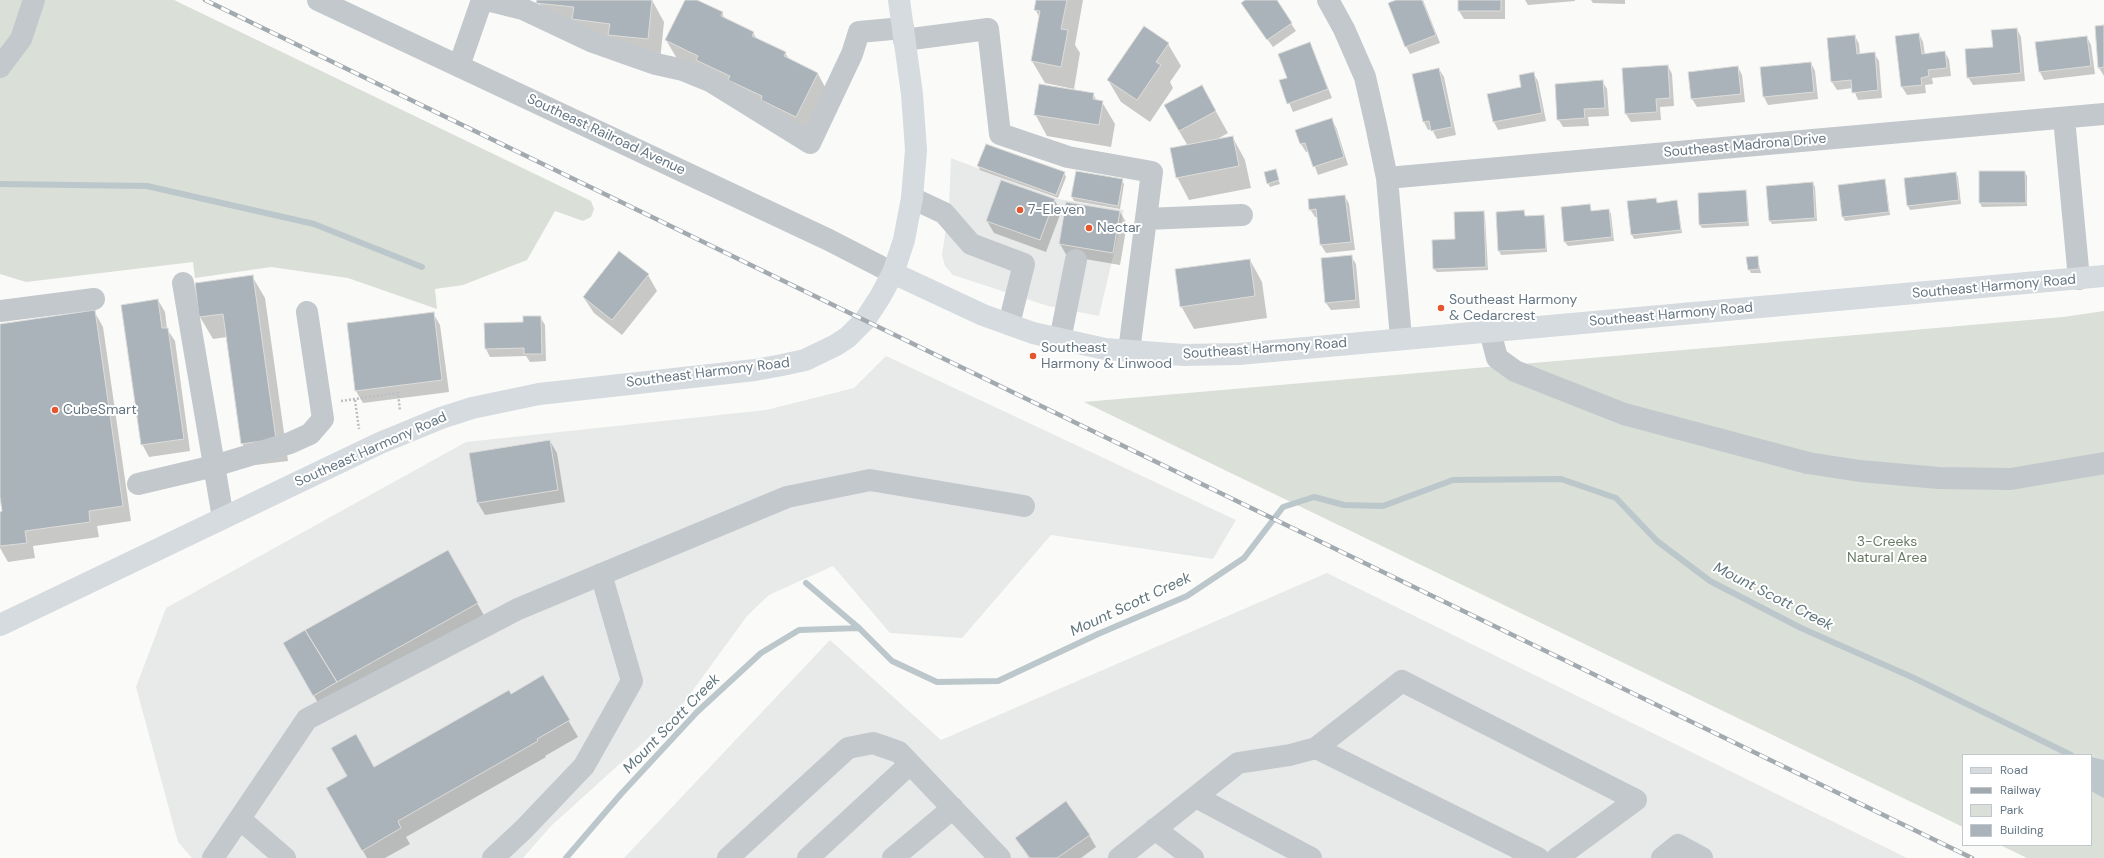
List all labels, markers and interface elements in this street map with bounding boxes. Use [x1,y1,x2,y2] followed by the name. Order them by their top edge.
[524,91,688,179] street label: Southeast Railroad Avenue
[1663,131,1827,161] street label: Southeast Madrona Drive
[1028,202,1084,218] place label: 7-Eleven
[1015,205,1025,215] marker: 7-Eleven
[1097,220,1141,236] place label: Nectar
[1084,223,1094,233] marker: Nectar
[1911,271,2077,303] street label: Southeast Harmony Road
[1449,292,1577,324] place label: Southeast Harmony & Cedarcrest
[1588,299,1754,331] street label: Southeast Harmony Road
[1436,303,1446,313] marker: Southeast Harmony & Cedarcrest
[1182,335,1348,363] street label: Southeast Harmony Road
[1041,340,1172,372] place label: Southeast Harmony & Linwood
[1028,351,1038,361] marker: Southeast Harmony & Linwood
[625,355,791,391] street label: Southeast Harmony Road
[63,402,137,418] place label: CubeSmart
[50,405,60,415] marker: CubeSmart
[292,409,450,491] street label: Southeast Harmony Road
[1847,534,1927,566] park label: 3-Creeks Natural Area
[1710,559,1836,635] water label: Mount Scott Creek
[1068,569,1194,641] water label: Mount Scott Creek
[620,670,724,778] water label: Mount Scott Creek
[1962,754,2092,846] legend
[2000,762,2028,778] text: Road
[2000,782,2041,798] text: Railway
[2000,802,2024,818] text: Park
[2000,822,2044,838] text: Building

